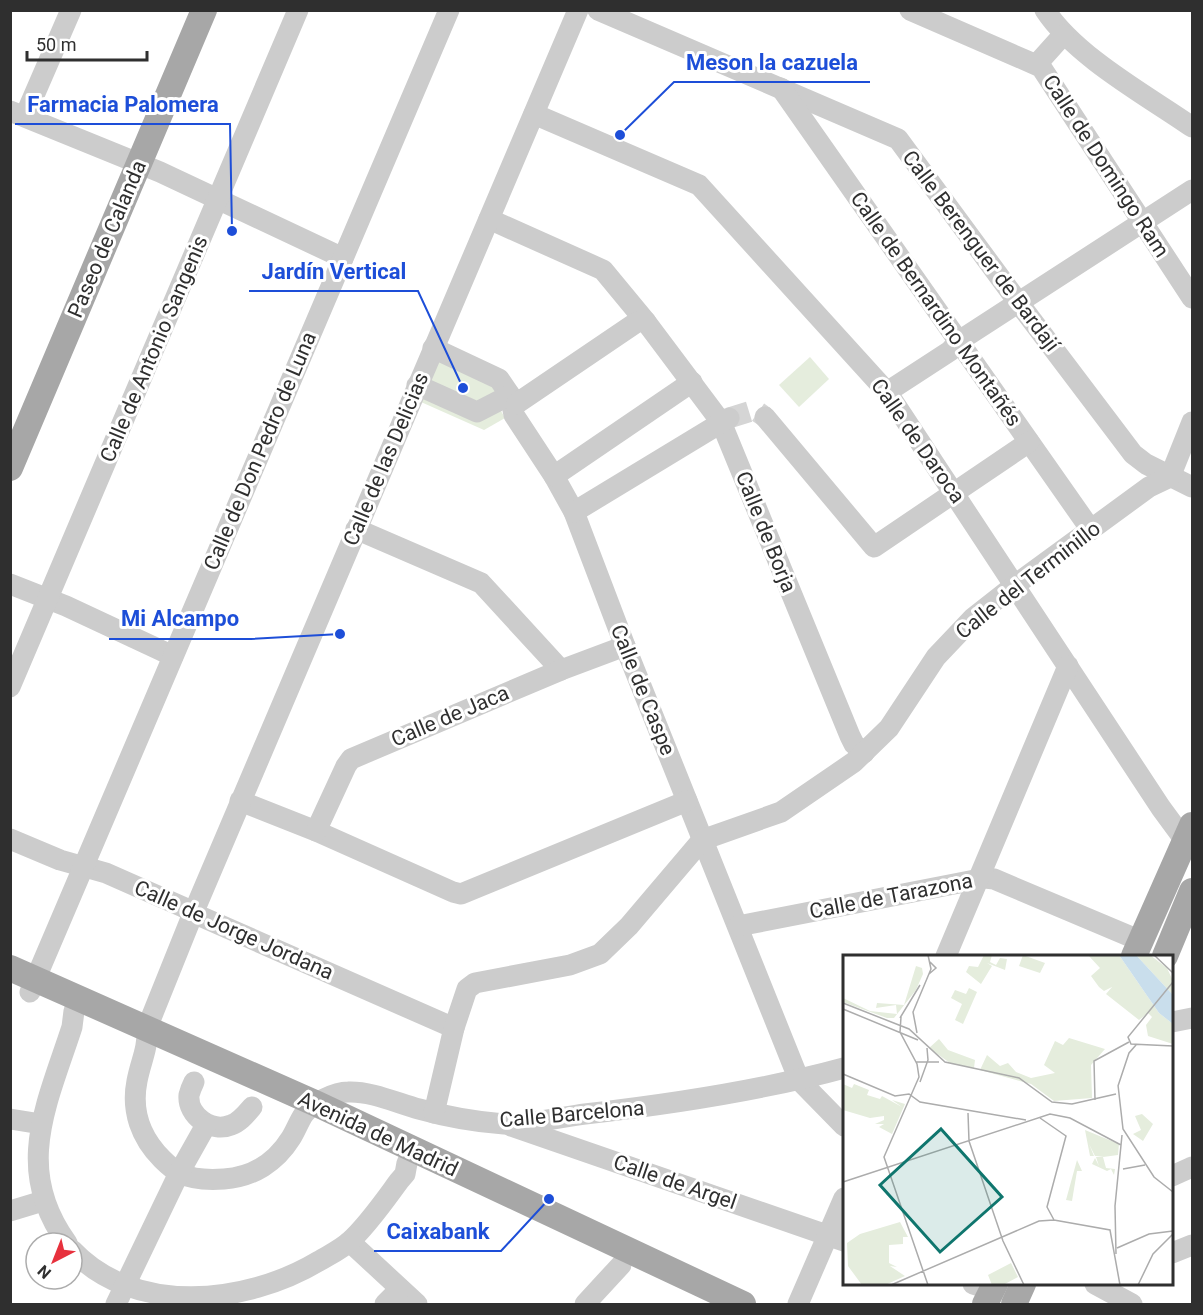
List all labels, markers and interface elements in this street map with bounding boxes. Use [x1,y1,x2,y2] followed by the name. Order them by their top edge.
[27,24,147,62] scale bar
[36,34,76,55] text: 50 m
[674,42,870,82] callout: Meson la cazuela
[686,50,858,75] text: Meson la cazuela
[1038,70,1174,262] street label: Calle de Domingo Ram
[15,84,230,124] callout: Farmacia Palomera
[27,92,219,117] text: Farmacia Palomera
[898,146,1065,357] street label: Calle Berenguer de Bardají
[63,157,151,321] street label: Paseo de Calanda
[846,187,1026,431] street label: Calle de Bernardino Montañés
[95,232,213,466] street label: Calle de Antonio Sangenis
[249,251,418,291] callout: Jardín Vertical
[262,259,406,284] text: Jardín Vertical
[199,328,321,574] street label: Calle de Don Pedro de Luna
[339,369,433,549] street label: Calle de las Delicias
[866,374,970,508] street label: Calle de Daroca
[731,468,801,596] street label: Calle de Borja
[951,516,1105,644] street label: Calle del Terminillo
[109,599,251,639] callout: Mi Alcampo
[121,606,239,631] text: Mi Alcampo
[606,621,680,759] street label: Calle de Caspe
[388,680,512,752] street label: Calle de Jaca
[807,868,975,924] street label: Calle de Tarazona
[131,875,337,985] street label: Calle de Jorge Jordana
[843,955,1173,1285] inset map
[294,1086,462,1182] street label: Avenida de Madrid
[499,1096,645,1132] street label: Calle Barcelona
[610,1150,740,1214] street label: Calle de Argel
[374,1211,501,1251] callout: Caixabank
[386,1219,490,1244] text: Caixabank
[24,1231,84,1291] north arrow
[34,1261,55,1283] text: N

